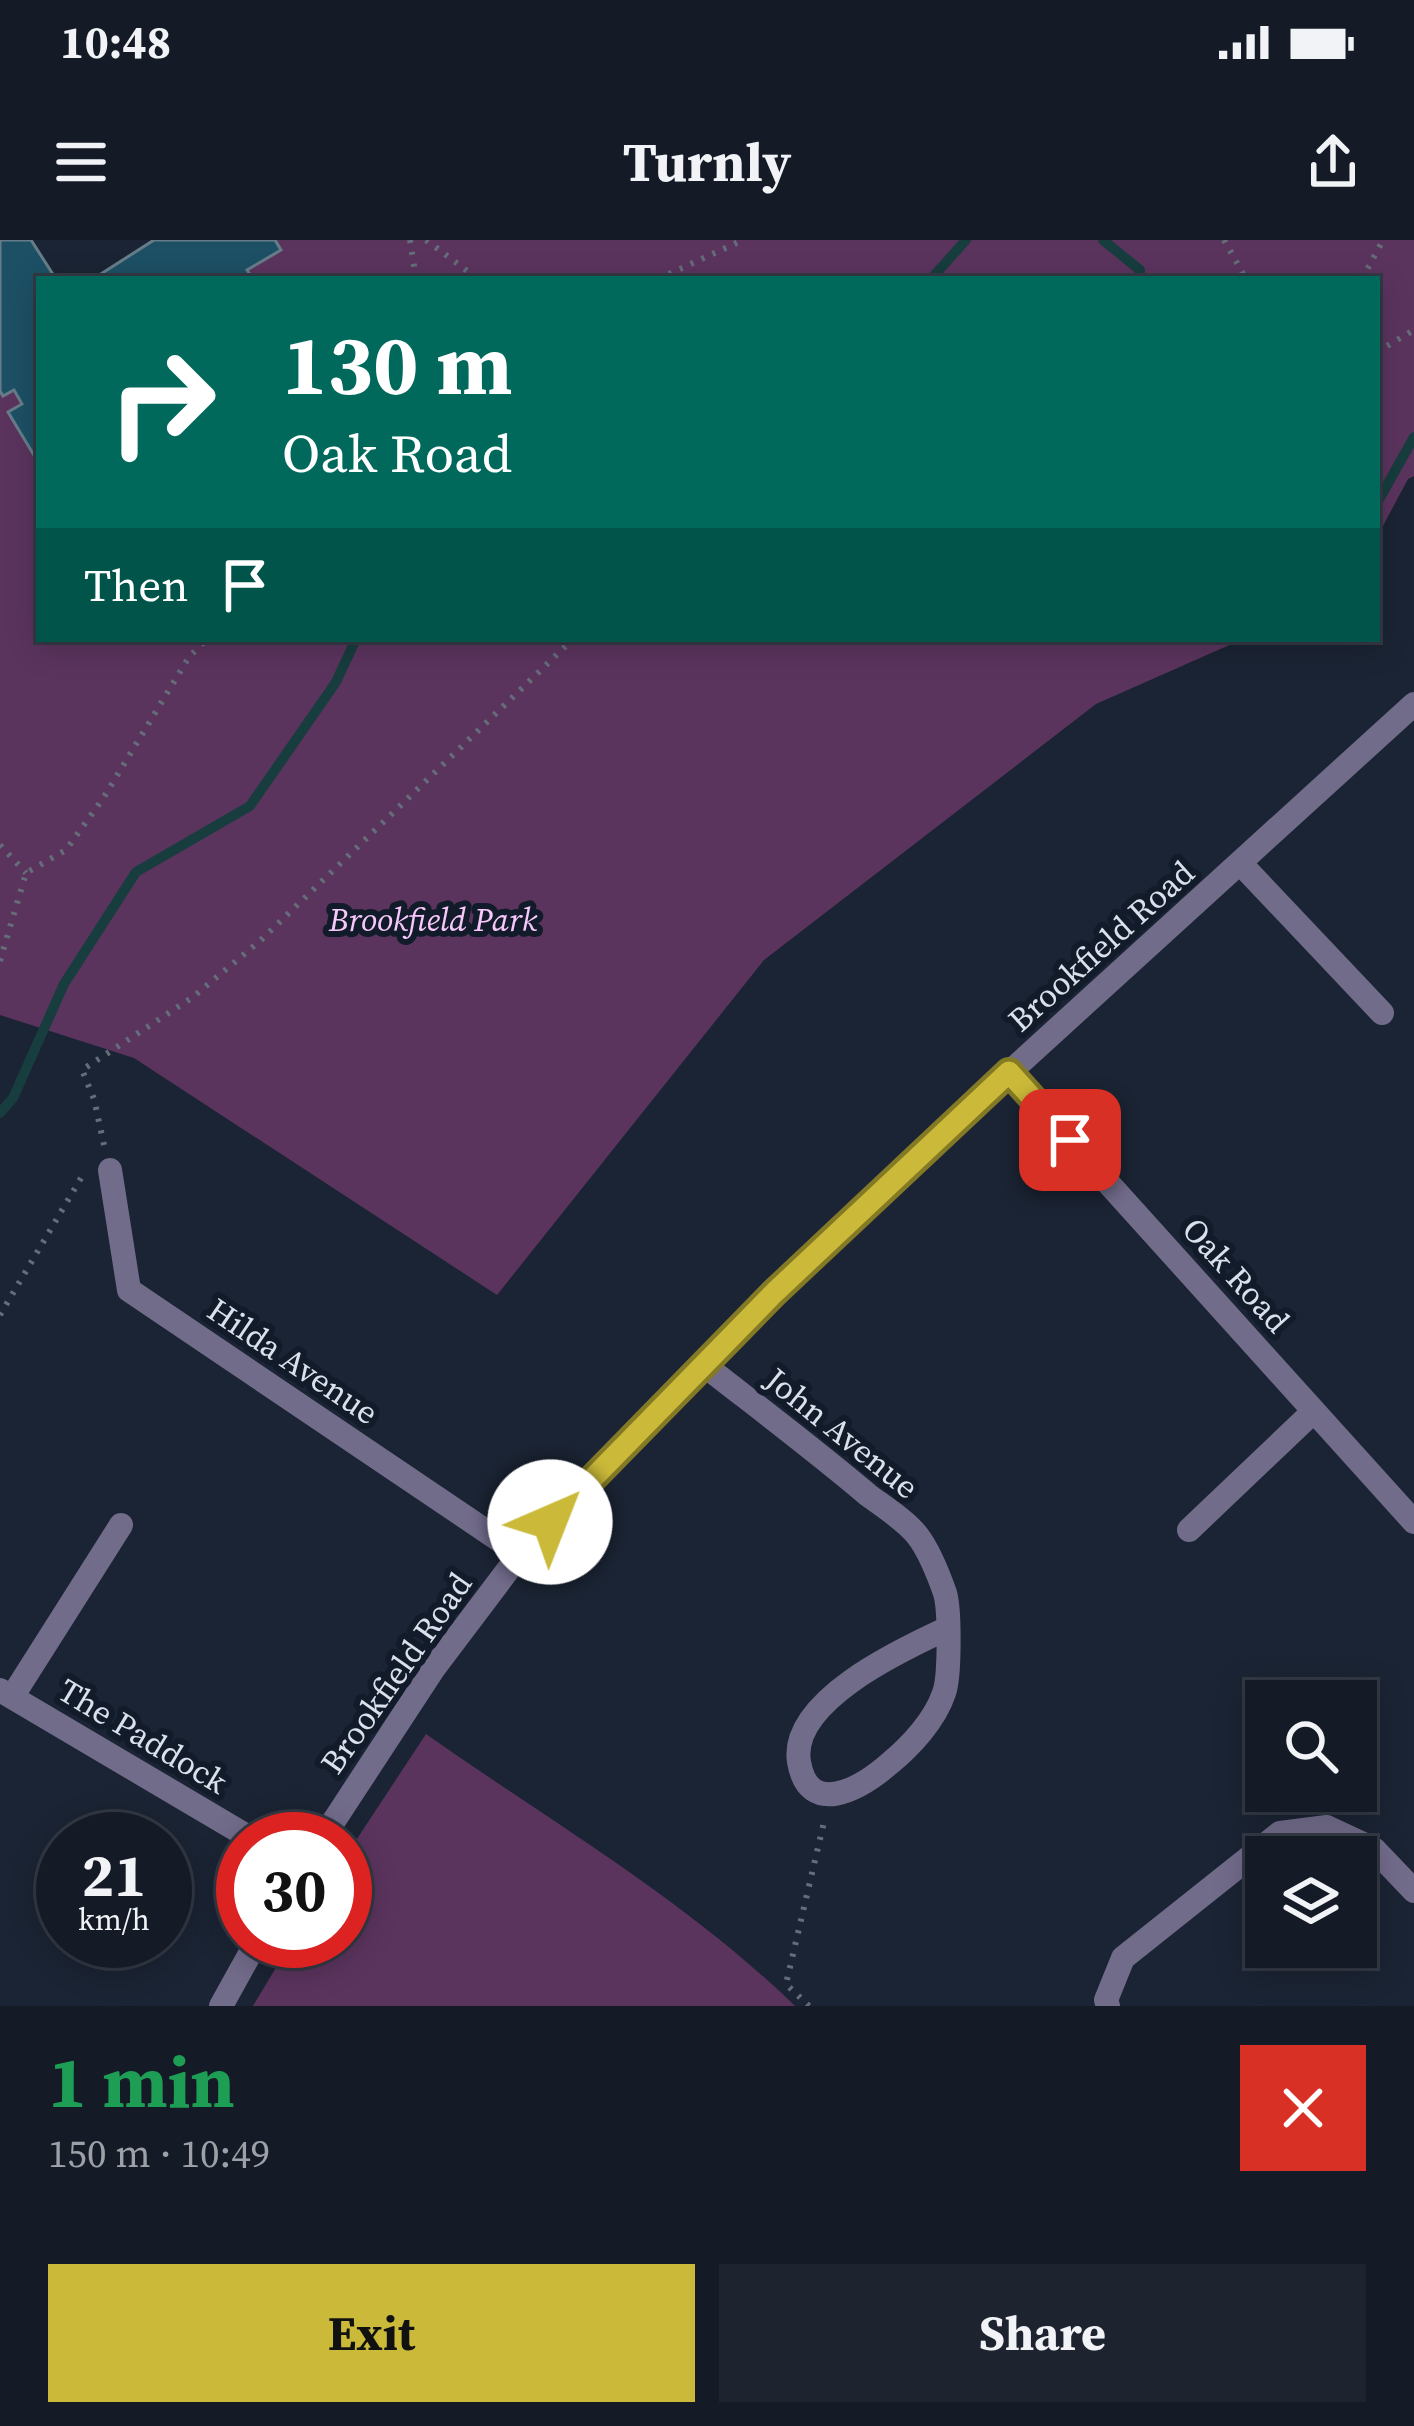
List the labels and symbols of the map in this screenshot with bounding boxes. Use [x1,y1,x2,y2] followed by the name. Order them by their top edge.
[998,850,1204,1042] street label: Brookfield Road
[328,897,538,942] park label: Brookfield Park
[1019,1089,1121,1191] pin
[1172,1208,1300,1343] street label: Oak Road
[199,1287,387,1435] street label: Hilda Avenue
[755,1357,928,1509] street label: John Avenue
[487,1459,613,1585] position arrow
[310,1563,482,1783] street label: Brookfield Road
[50,1668,237,1805] street label: The Paddock
[216,1812,372,1968] speed limit sign: 30

